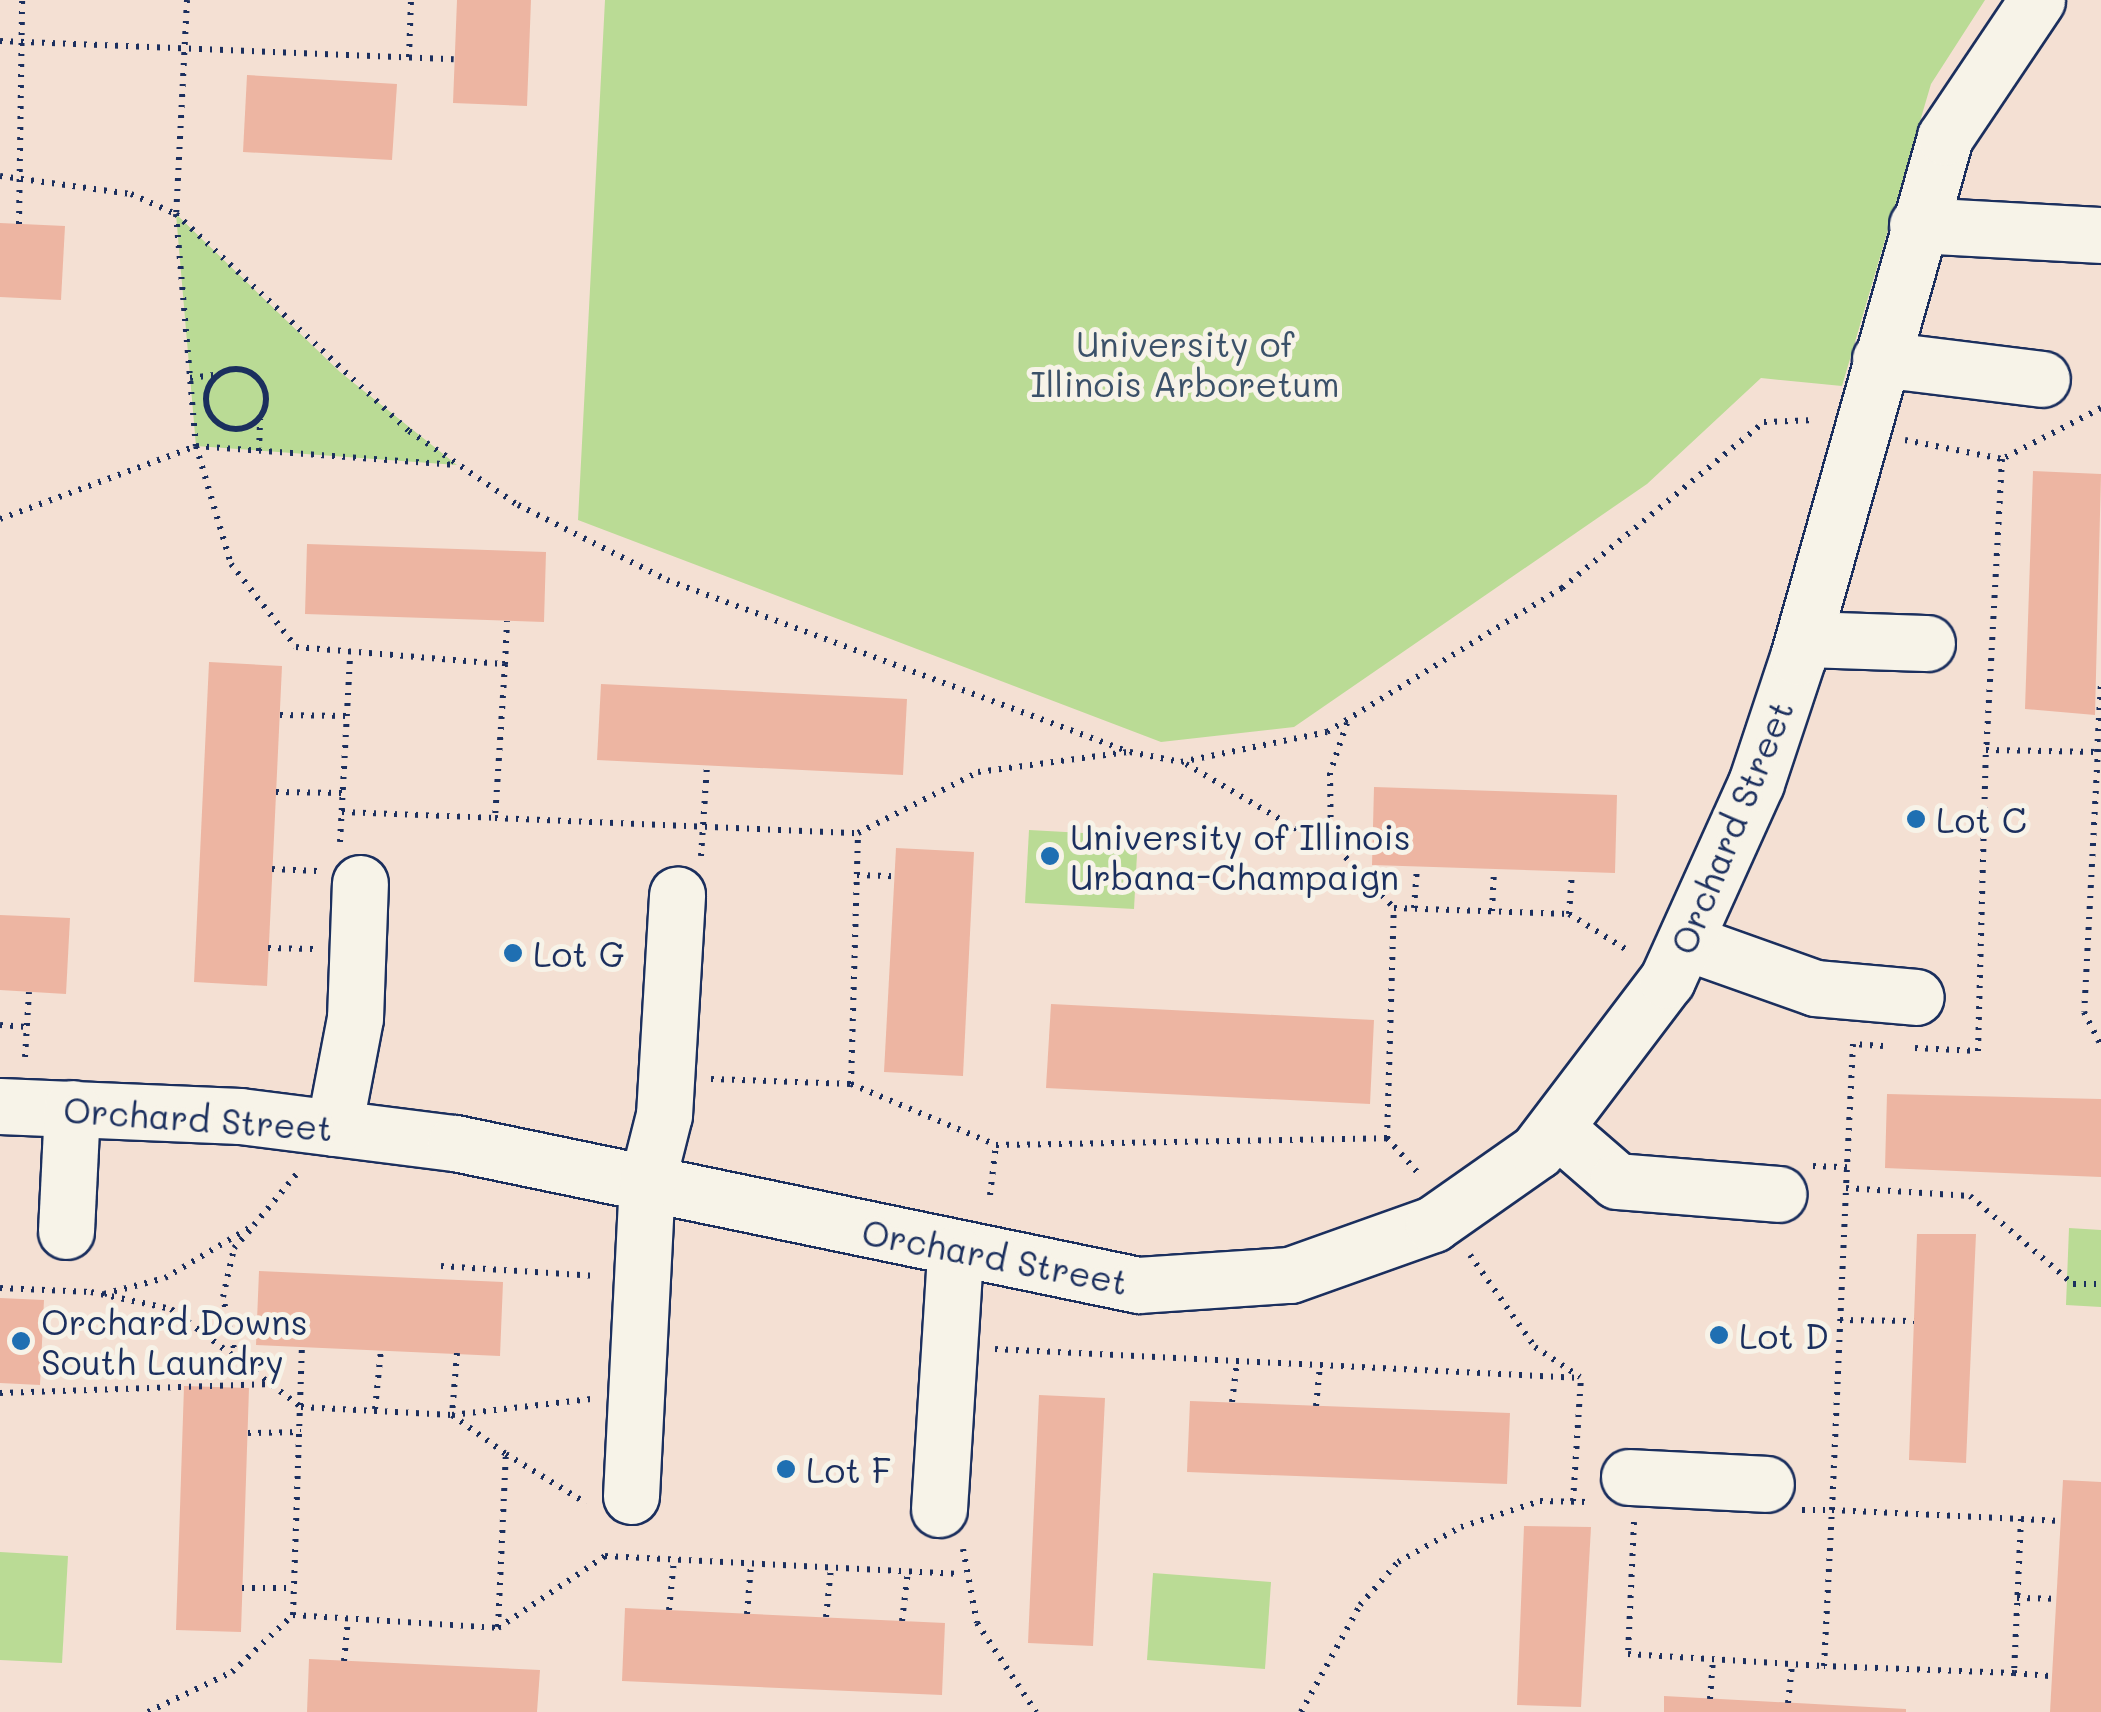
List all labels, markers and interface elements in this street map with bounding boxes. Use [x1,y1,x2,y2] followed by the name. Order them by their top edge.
[1030,322,1340,404] park label: University of Illinois Arboretum
[1661,694,1801,960] street label: Orchard Street
[1936,798,2027,840] place label: Lot C
[1905,808,1927,830] marker: Lot C
[1070,815,1411,897] place label: University of Illinois Urbana-Champaign
[1039,845,1061,867] marker: University of Illinois Urbana-Champaign
[533,932,625,974] place label: Lot G
[502,942,524,964] marker: Lot G
[62,1088,334,1148] street label: Orchard Street
[859,1210,1131,1302] street label: Orchard Street
[41,1300,308,1382] place label: Orchard Downs South Laundry
[1739,1314,1829,1356] place label: Lot D
[1708,1324,1730,1346] marker: Lot D
[10,1330,32,1352] marker: Orchard Downs South Laundry
[806,1448,891,1490] place label: Lot F
[775,1458,797,1480] marker: Lot F

